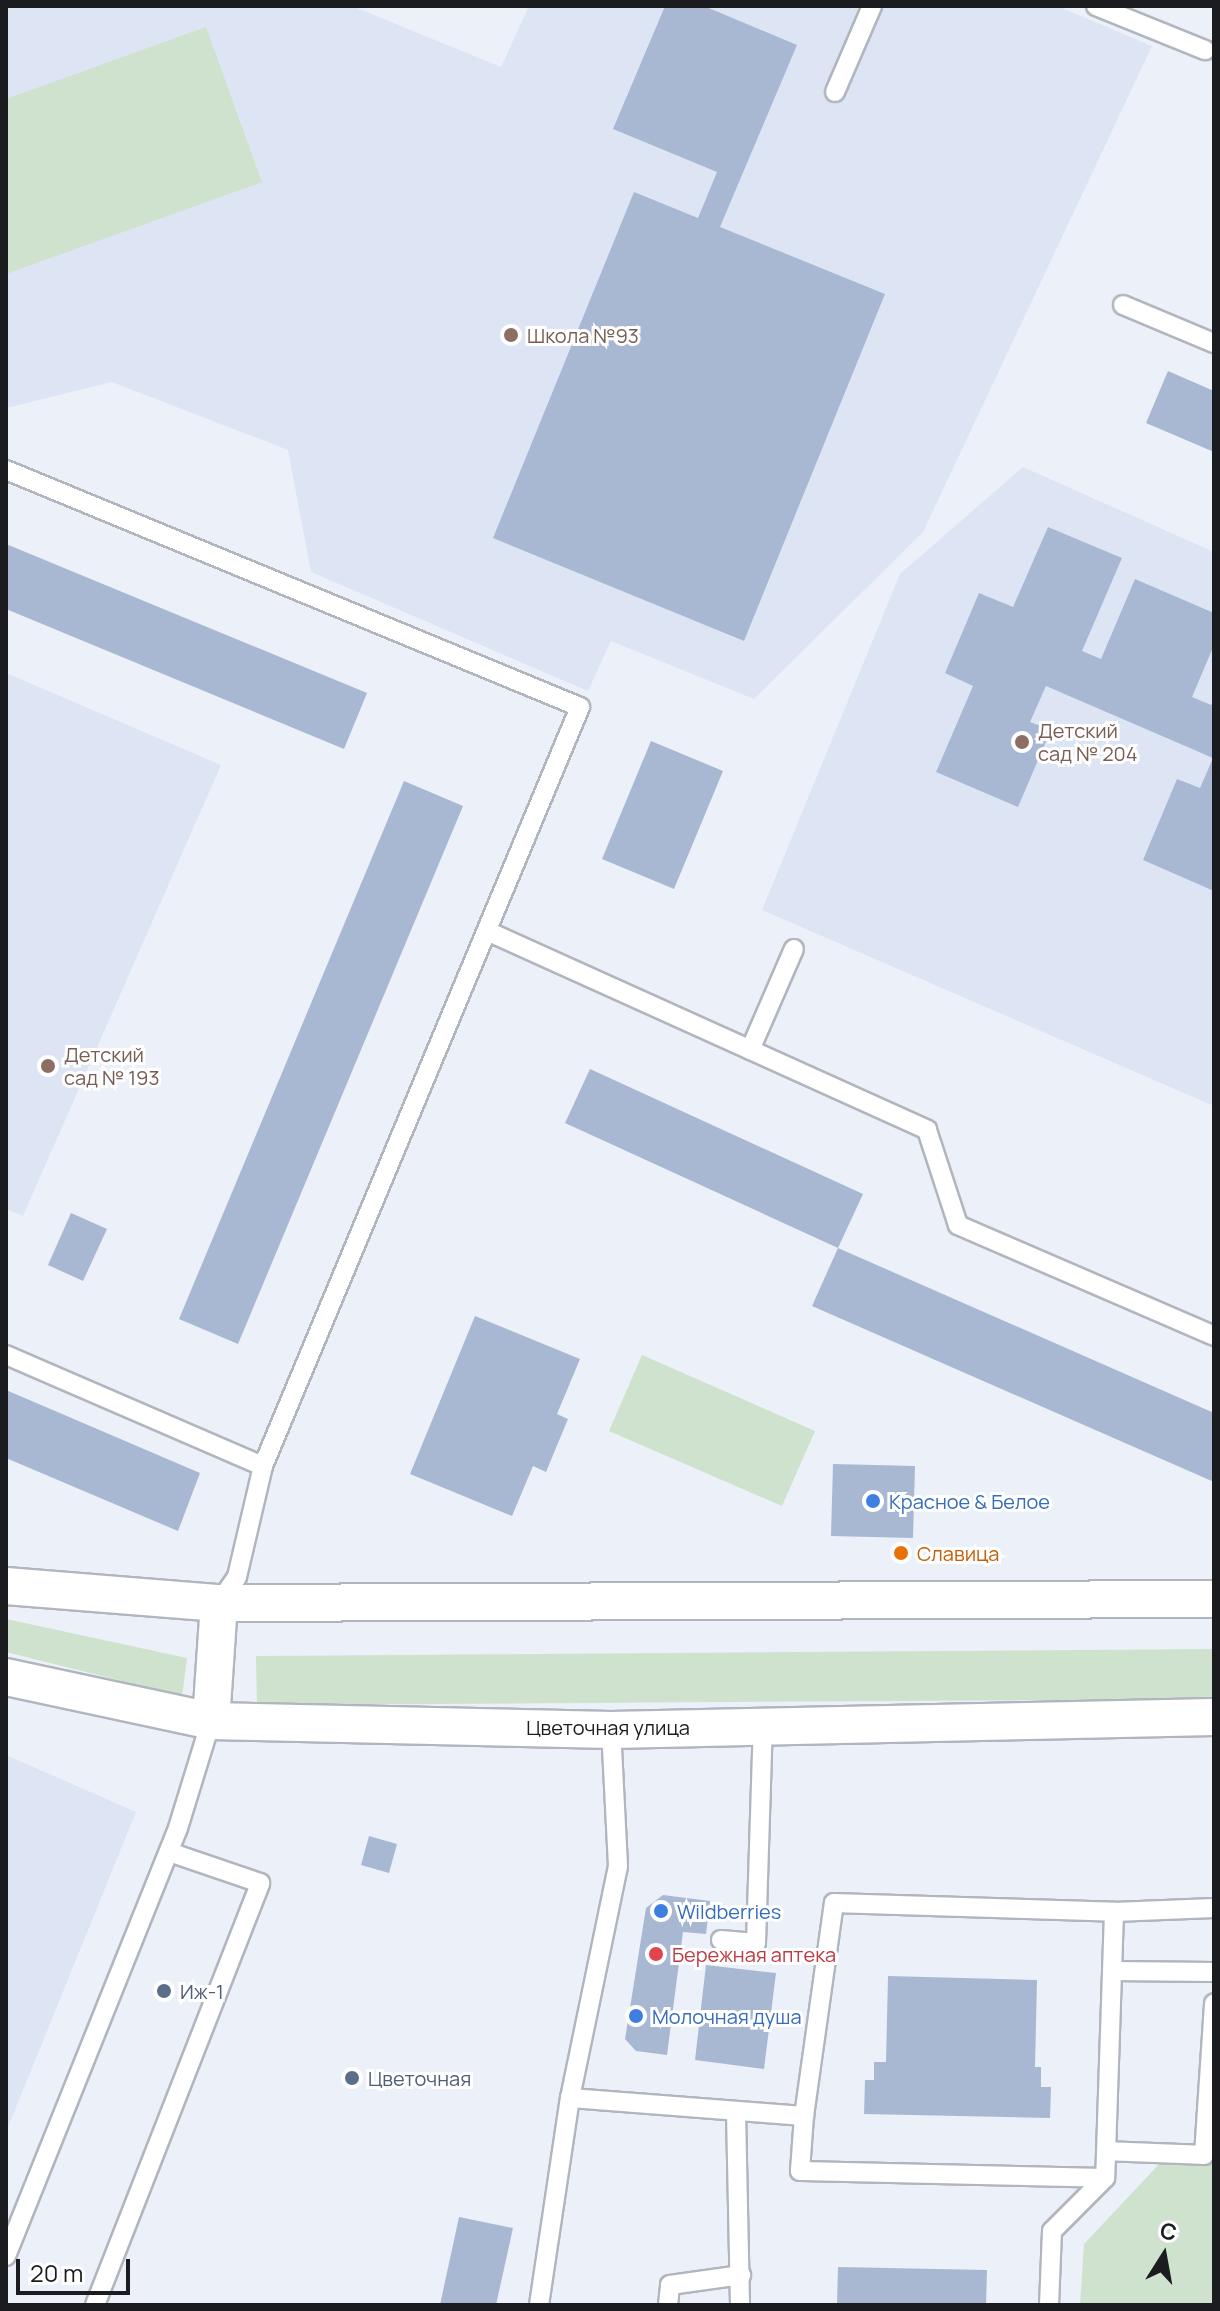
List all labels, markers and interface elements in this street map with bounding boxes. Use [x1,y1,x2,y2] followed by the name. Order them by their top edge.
[527,323,639,347] place label: Школа №93
[502,326,520,344] marker: Школа №93
[1038,718,1138,765] place label: Детский сад № 204
[1013,733,1031,751] marker: Детский сад № 204
[64,1042,159,1089] place label: Детский сад № 193
[39,1057,57,1075] marker: Детский сад № 193
[889,1489,1050,1513] place label: Красное & Белое
[864,1492,882,1510] marker: Красное & Белое
[917,1541,999,1565] place label: Славица
[892,1544,910,1562] marker: Славица
[526,1715,690,1739] street label: Цветочная улица
[677,1899,781,1923] place label: Wildberries
[652,1902,670,1920] marker: Wildberries
[672,1942,836,1966] place label: Бережная аптека
[647,1945,665,1963] marker: Бережная аптека
[180,1979,224,2003] place label: Иж-1
[155,1982,173,2000] marker: Иж-1
[652,2004,802,2028] place label: Молочная душа
[627,2007,645,2025] marker: Молочная душа
[368,2066,471,2090] place label: Цветочная
[343,2069,361,2087] marker: Цветочная
[1124,2215,1204,2295] north arrow
[1158,2215,1179,2248] text: С
[20,2243,134,2293] scale bar
[30,2256,83,2289] text: 20 m

